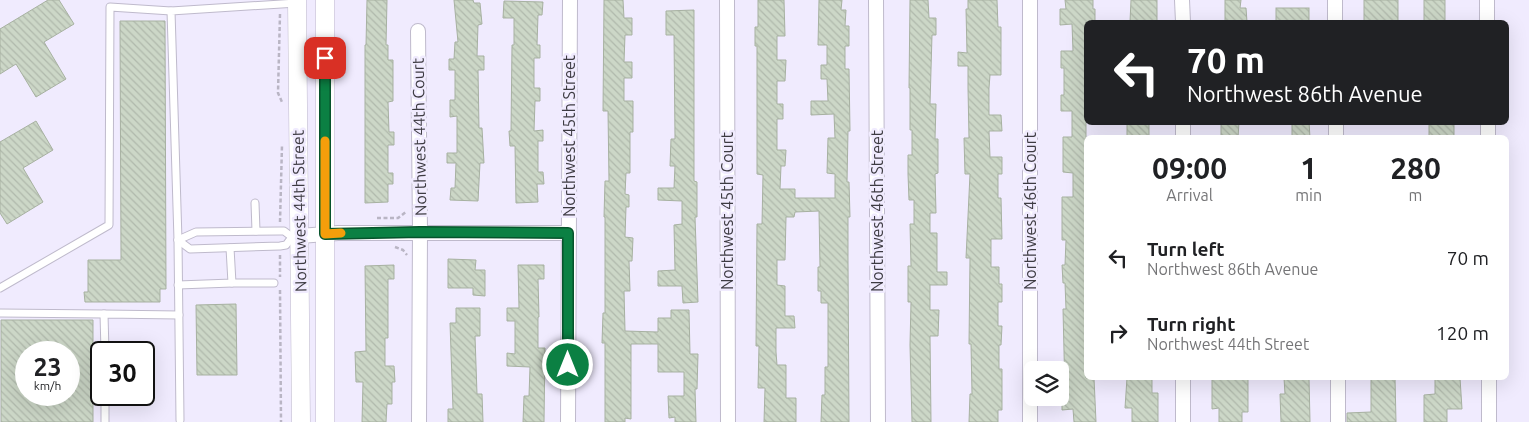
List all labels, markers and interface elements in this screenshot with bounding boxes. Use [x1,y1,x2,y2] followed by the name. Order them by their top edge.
[304,37,346,79] pin
[1104,40,1169,105] icon: left
[1187,40,1265,80] text: 70 m
[311,44,339,72] icon: arrive
[560,54,578,217] street label: Northwest 45th Street
[409,57,429,216] street label: Northwest 44th Court
[1187,81,1423,106] text: Northwest 86th Avenue
[289,129,309,292] street label: Northwest 44th Street
[868,129,886,292] street label: Northwest 46th Street
[718,131,736,290] street label: Northwest 45th Court
[1021,131,1039,290] street label: Northwest 46th Court
[1152,151,1227,185] text: 09:00
[1300,151,1317,185] text: 1
[1390,151,1441,185] text: 280
[1166,186,1213,204] text: Arrival
[1295,186,1322,204] text: min
[1409,186,1422,204] text: m
[1147,238,1225,260] text: Turn left
[1104,244,1132,272] icon: left
[1447,247,1489,269] text: 70 m
[1147,260,1318,278] text: Northwest 86th Avenue
[1147,313,1235,335] text: Turn right
[1104,319,1132,347] icon: right
[1436,322,1489,344] text: 120 m
[1147,335,1309,353] text: Northwest 44th Street
[541,338,593,390] position arrow
[90,341,155,406] speed limit sign: 30
[33,353,62,381] text: 23
[1024,361,1069,406] map controls
[1024,361,1069,406] button: layers
[34,379,61,392] text: km/h

